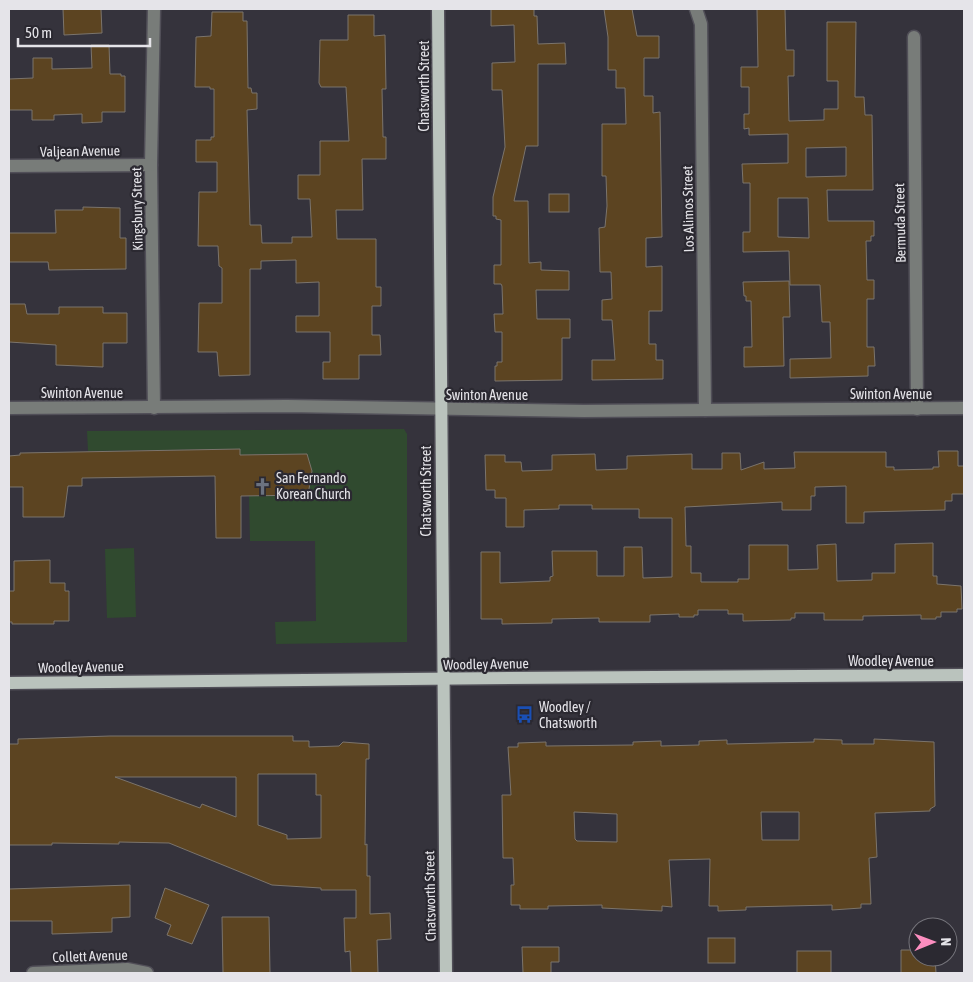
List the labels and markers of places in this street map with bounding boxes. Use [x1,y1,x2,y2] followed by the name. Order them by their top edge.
[276,470,351,502] place label: San Fernando Korean Church
[252,476,272,496] church icon: San Fernando Korean Church
[539,699,597,731] place label: Woodley / Chatsworth
[515,705,535,725] bus stop icon: Woodley / Chatsworth

